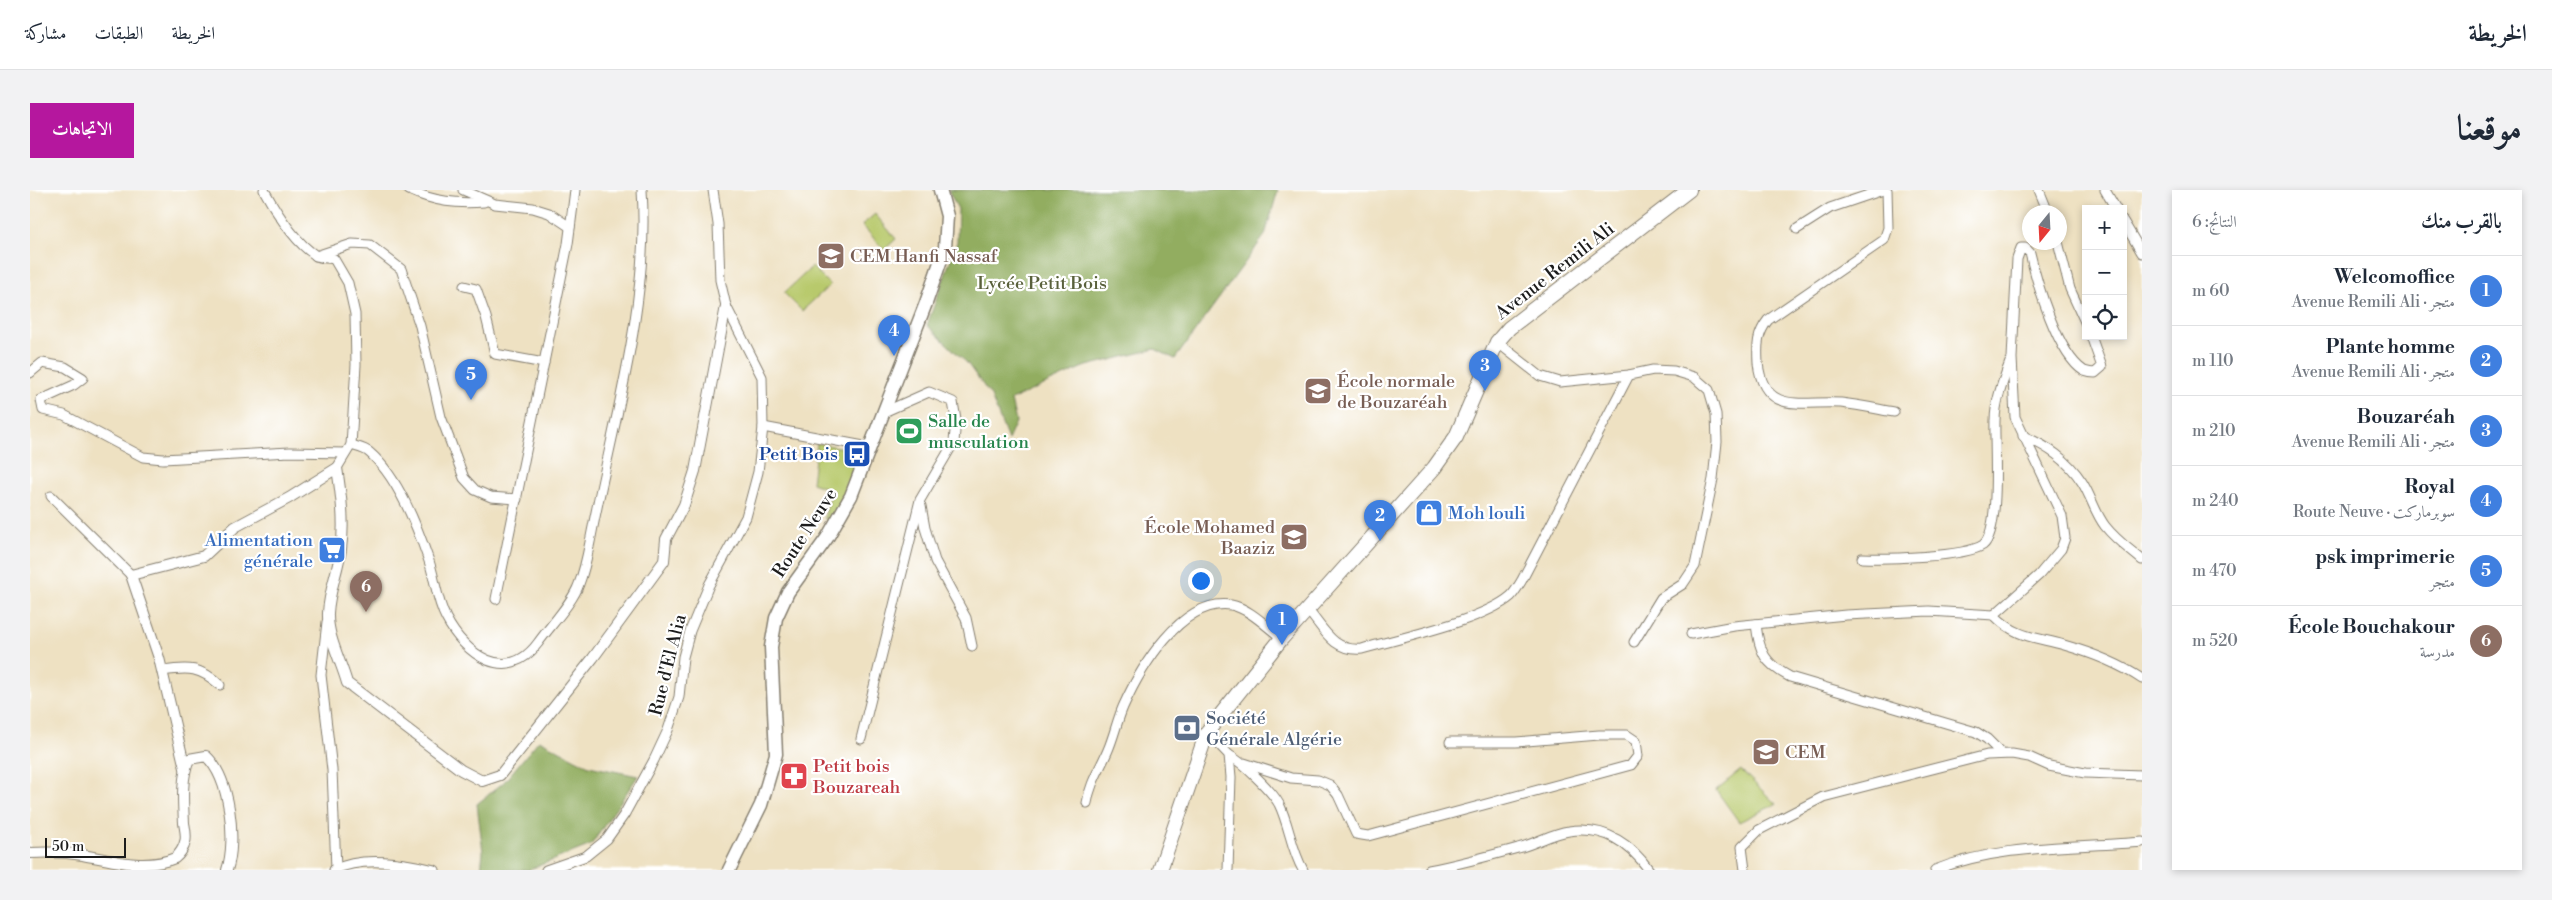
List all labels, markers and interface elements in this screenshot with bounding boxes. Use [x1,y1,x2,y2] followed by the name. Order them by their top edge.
[2469,19,2527,49] text: الخريطة
[25,22,66,45] text: مشاركة
[94,22,143,45] text: الطبقات
[171,22,215,45] text: الخريطة
[30,103,134,158] button: الاتجاهات
[2457,107,2522,150] text: موقعنا
[2022,205,2067,250] north arrow
[2082,205,2127,340] map controls
[2082,205,2127,250] button: +
[2421,209,2502,235] text: بالقرب منك
[2192,212,2237,232] text: النتائج: 6
[1490,217,1619,325] street label: Avenue Remili Ali
[816,241,846,271] school or university icon: CEM Hanfi Nassaf
[850,245,999,268] place label: CEM Hanfi Nassaf
[2082,250,2127,295] button: −
[2334,265,2455,289] text: Welcomoffice
[977,272,1107,295] park label: Lycée Petit Bois
[2192,281,2230,301] text: 60 m
[2482,281,2490,301] text: 1
[2292,292,2455,312] text: متجر · Avenue Remili Ali
[2082,295,2127,340] button: locate
[878,315,910,356] pin: 4
[2326,335,2455,359] text: Plante homme
[1469,350,1501,391] pin: 3
[2192,351,2234,371] text: 110 m
[2481,351,2491,371] text: 2
[455,359,487,400] pin: 5
[2292,362,2455,382] text: متجر · Avenue Remili Ali
[1337,370,1455,414] place label: École normale de Bouzaréah
[1303,376,1333,406] school or university icon: École normale de Bouzaréah
[2357,405,2455,429] text: Bouzaréah
[928,410,1029,454] place label: Salle de musculation
[894,416,924,446] sports icon: Salle de musculation
[2192,421,2236,441] text: 210 m
[2481,421,2491,441] text: 3
[2292,432,2455,452] text: متجر · Avenue Remili Ali
[842,439,872,469] bus stop icon: Petit Bois
[759,443,838,466] place label: Petit Bois
[2404,475,2455,499] text: Royal
[768,484,842,582] street label: Route Neuve
[2192,491,2239,511] text: 240 m
[2481,491,2491,511] text: 4
[1414,498,1444,528] shop icon: Moh louli
[1364,500,1396,541] pin: 2
[1448,502,1525,525] place label: Moh louli
[2293,502,2455,522] text: سوبرماركت · Route Neuve
[1144,516,1276,560] place label: École Mohamed Baaziz
[1279,522,1309,552] school or university icon: École Mohamed Baaziz
[204,529,313,573] place label: Alimentation générale
[317,535,347,565] supermarket icon: Alimentation générale
[2315,545,2455,569] text: psk imprimerie
[2192,561,2237,581] text: 470 m
[2481,561,2491,581] text: 5
[1188,568,1214,594] your location
[350,571,382,612] pin: 6
[2430,572,2455,592] text: متجر
[1266,604,1298,645] pin: 1
[644,611,692,718] street label: Rue d'El Alia
[2288,615,2455,639] text: École Bouchakour
[2192,631,2238,651] text: 520 m
[2481,631,2491,651] text: 6
[2420,642,2455,662] text: مدرسة
[1206,707,1342,751] place label: Société Générale Algérie
[1172,713,1202,743] bank icon: Société Générale Algérie
[1751,737,1781,767] school or university icon: CEM
[1785,741,1826,764] place label: CEM
[812,755,901,799] place label: Petit bois Bouzareah
[779,761,809,791] pharmacy icon: Petit bois Bouzareah
[45,835,126,858] scale bar
[52,838,84,856] text: 50 m

